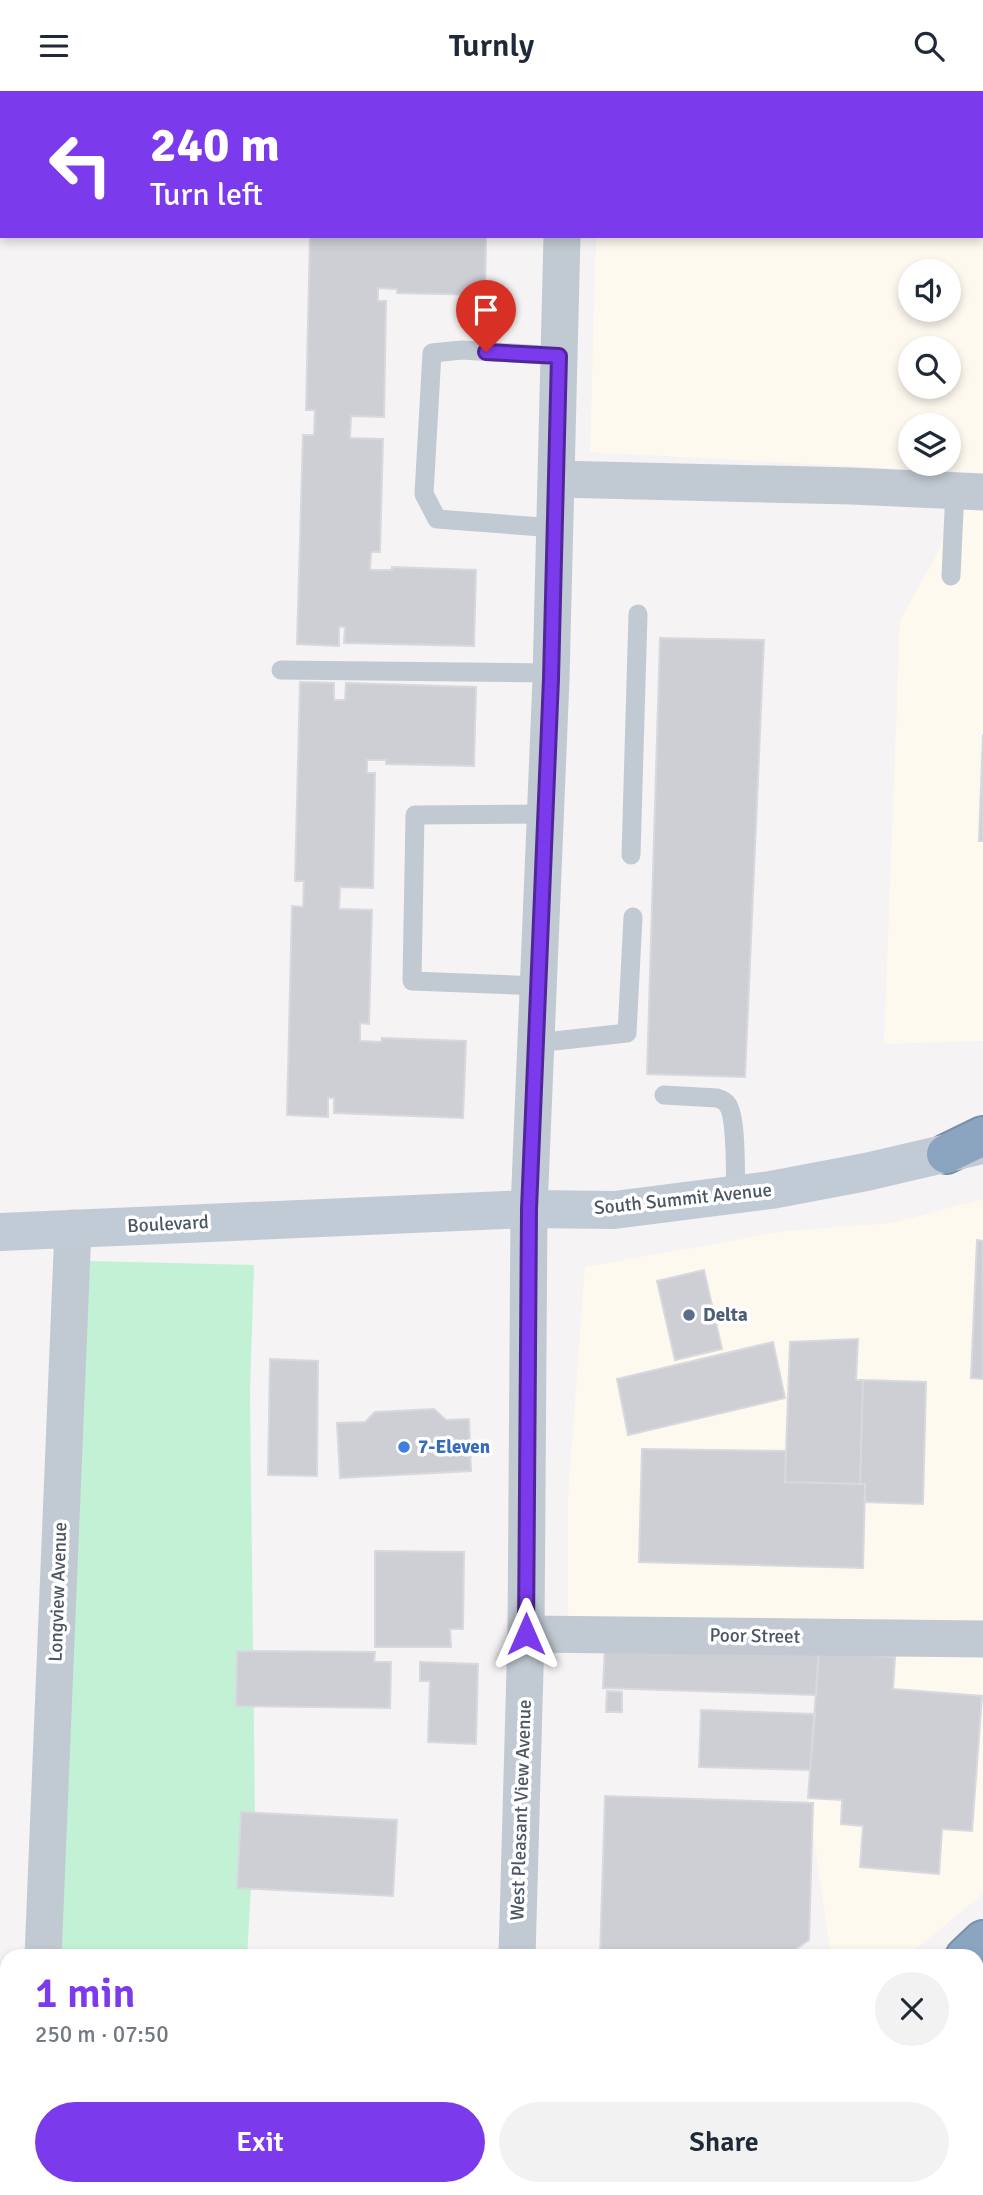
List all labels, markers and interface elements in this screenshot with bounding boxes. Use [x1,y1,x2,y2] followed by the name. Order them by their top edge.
[449,26,534,65] text: Turnly
[35,27,73,65] icon: menu
[910,27,948,65] icon: search
[150,115,280,175] text: 240 m
[35,119,126,210] icon: left
[150,175,263,214] text: Turn left
[898,259,961,476] map controls
[898,259,961,322] button: sound
[456,280,516,352] pin
[467,291,505,329] icon: arrive
[898,336,961,399] button: search
[898,413,961,476] button: layers
[593,1178,773,1220] street label: South Summit Avenue
[127,1210,209,1238] street label: Boulevard
[703,1303,748,1327] place label: Delta
[681,1307,697,1323] marker: Delta
[418,1435,490,1459] place label: 7-Eleven
[396,1439,412,1455] marker: 7-Eleven
[44,1522,72,1662] street label: Longview Avenue
[489,1597,563,1671] position arrow
[709,1623,801,1649] street label: Poor Street
[505,1699,537,1921] street label: West Pleasant View Avenue
[35,1968,136,2019] text: 1 min
[875,1972,949,2046] button: close
[35,2020,169,2049] text: 250 m · 07:50
[35,2102,485,2182] button: Exit
[499,2102,949,2182] button: Share

